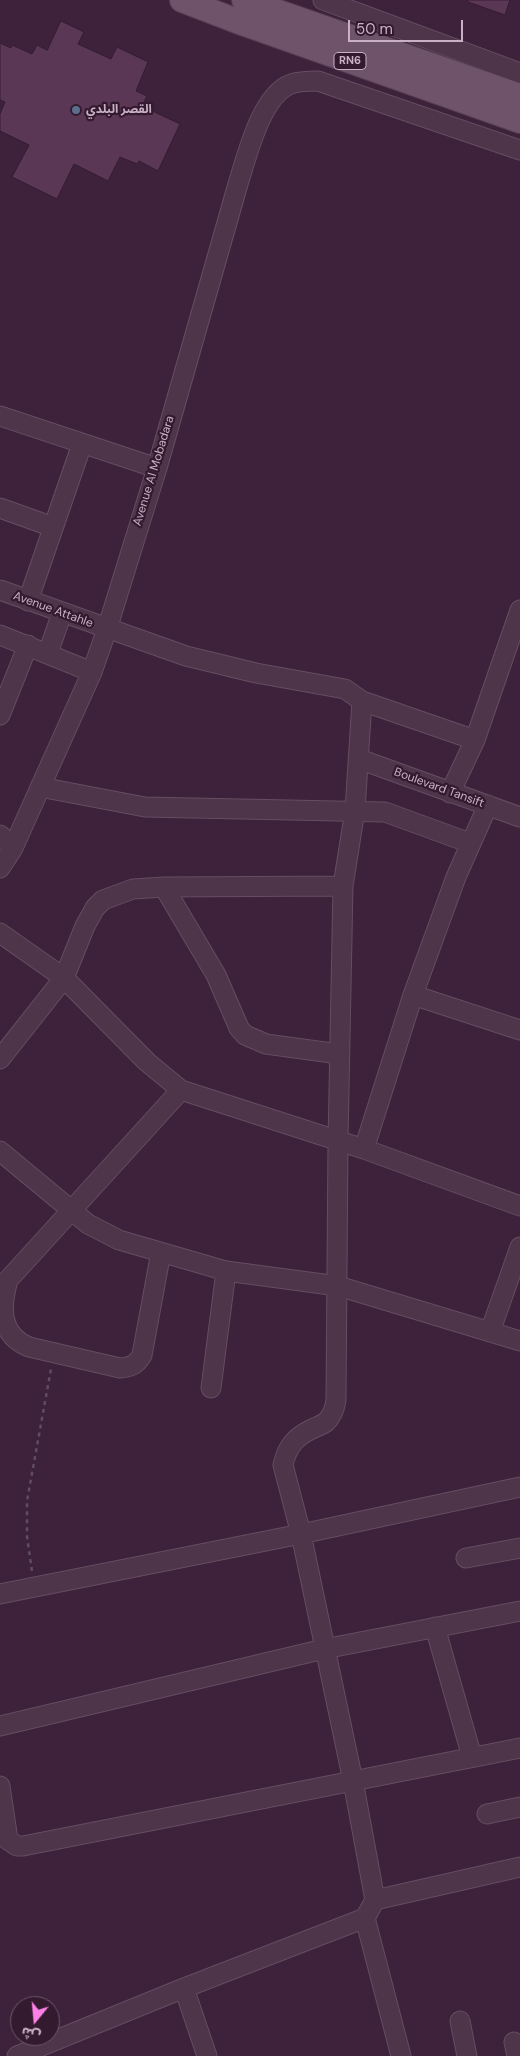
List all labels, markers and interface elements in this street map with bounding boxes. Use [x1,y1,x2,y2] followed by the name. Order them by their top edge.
[350,10,465,42] scale bar
[356,19,393,39] text: 50 m
[334,52,366,70] road number: RN6
[86,103,152,117] place label: القصر البلدي
[70,104,82,116] marker: القصر البلدي
[130,414,178,528] street label: Avenue Al Mobadara
[11,589,95,631] street label: Avenue Attahle
[392,765,486,811] street label: Boulevard Tansift
[10,1996,60,2046] north arrow
[19,2023,43,2046] text: ش

